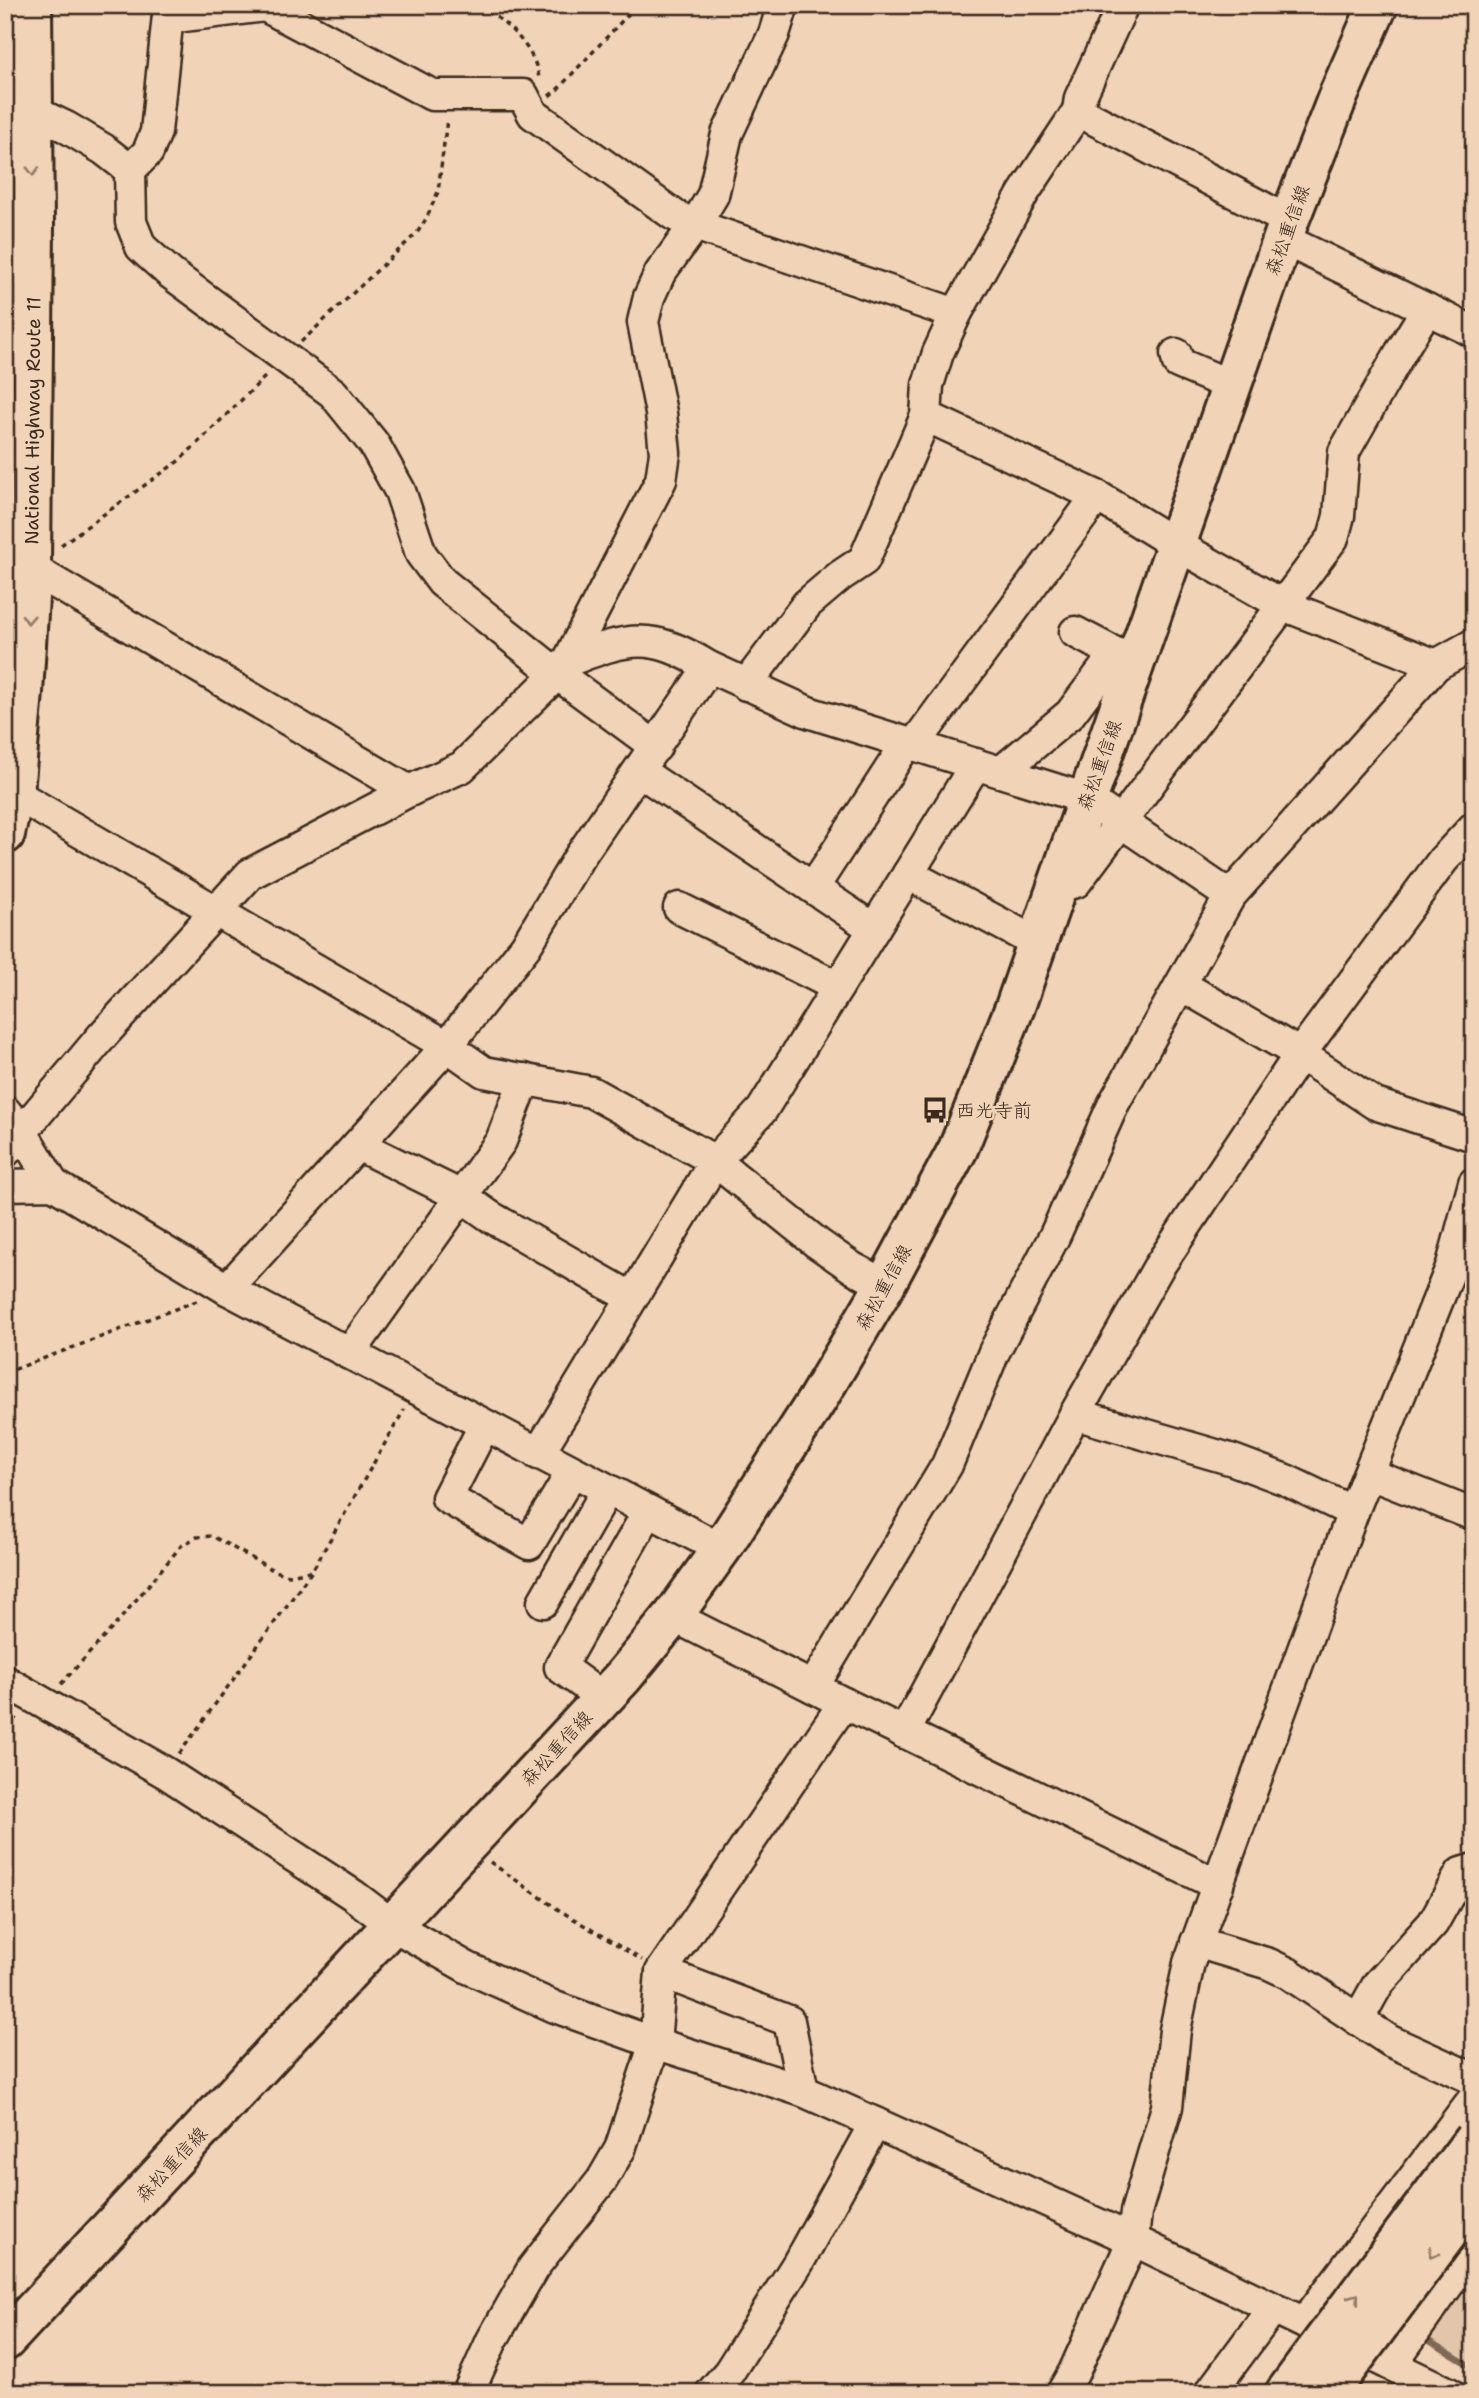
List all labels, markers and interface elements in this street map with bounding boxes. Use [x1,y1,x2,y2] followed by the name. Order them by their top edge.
[26,166,41,177] one-way arrow
[1259,181,1315,279] street label: 森松重信線
[19,296,46,545] street label: National Highway Route 11
[21,614,36,625] one-way arrow
[1071,716,1127,814] street label: 森松重信線
[920,1095,950,1125] bus stop icon: 西光寺前
[956,1098,1032,1123] place label: 西光寺前
[849,1240,917,1335] street label: 森松重信線
[515,1705,598,1792] street label: 森松重信線
[130,2121,213,2208] street label: 森松重信線
[1429,2245,1441,2258] one-way arrow
[1347,2293,1360,2306] one-way arrow

